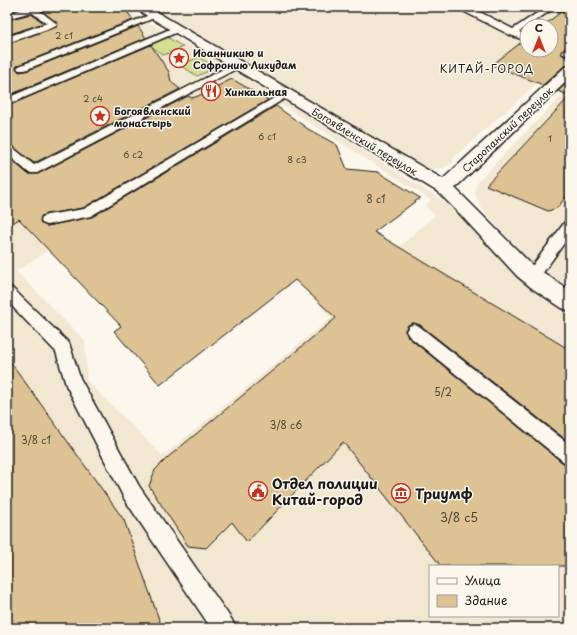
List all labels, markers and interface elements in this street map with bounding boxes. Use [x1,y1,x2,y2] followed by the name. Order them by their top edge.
[519,18,559,58] north arrow
[535,19,543,36] text: С
[55,28,73,42] house number: 2 с1
[193,45,297,73] place label: Иоанникию и Софронию Лихудам
[168,47,190,69] place icon: Иоанникию и Софронию Лихудам
[440,60,534,77] district label: КИТАЙ-ГОРОД
[200,80,222,102] restaurant icon: Хинкальная
[458,83,556,176] street label: Старопанский переулок
[225,84,287,99] place label: Хинкальная
[83,91,103,105] house number: 2 с4
[114,103,191,130] place label: Богоявленский монастырь
[309,103,421,180] street label: Богоявленский переулок
[89,105,111,127] place icon: Богоявленский монастырь
[258,129,276,143] house number: 6 с1
[548,131,552,145] house number: 1
[123,147,143,161] house number: 6 с2
[287,152,307,166] house number: 8 с3
[366,191,386,206] house number: 8 с1
[434,384,452,399] house number: 5/2
[270,417,302,432] house number: 3/8 с6
[21,432,51,447] house number: 3/8 с1
[272,473,378,510] place label: Отдел полиции Китай-город
[247,480,269,502] public building icon: Отдел полиции Китай-город
[390,482,412,504] museum icon: Триумф
[415,483,473,504] place label: Триумф
[440,508,478,526] house number: 3/8 с5
[429,565,559,617] legend
[465,571,501,589] text: Улица
[465,591,507,609] text: Здание

